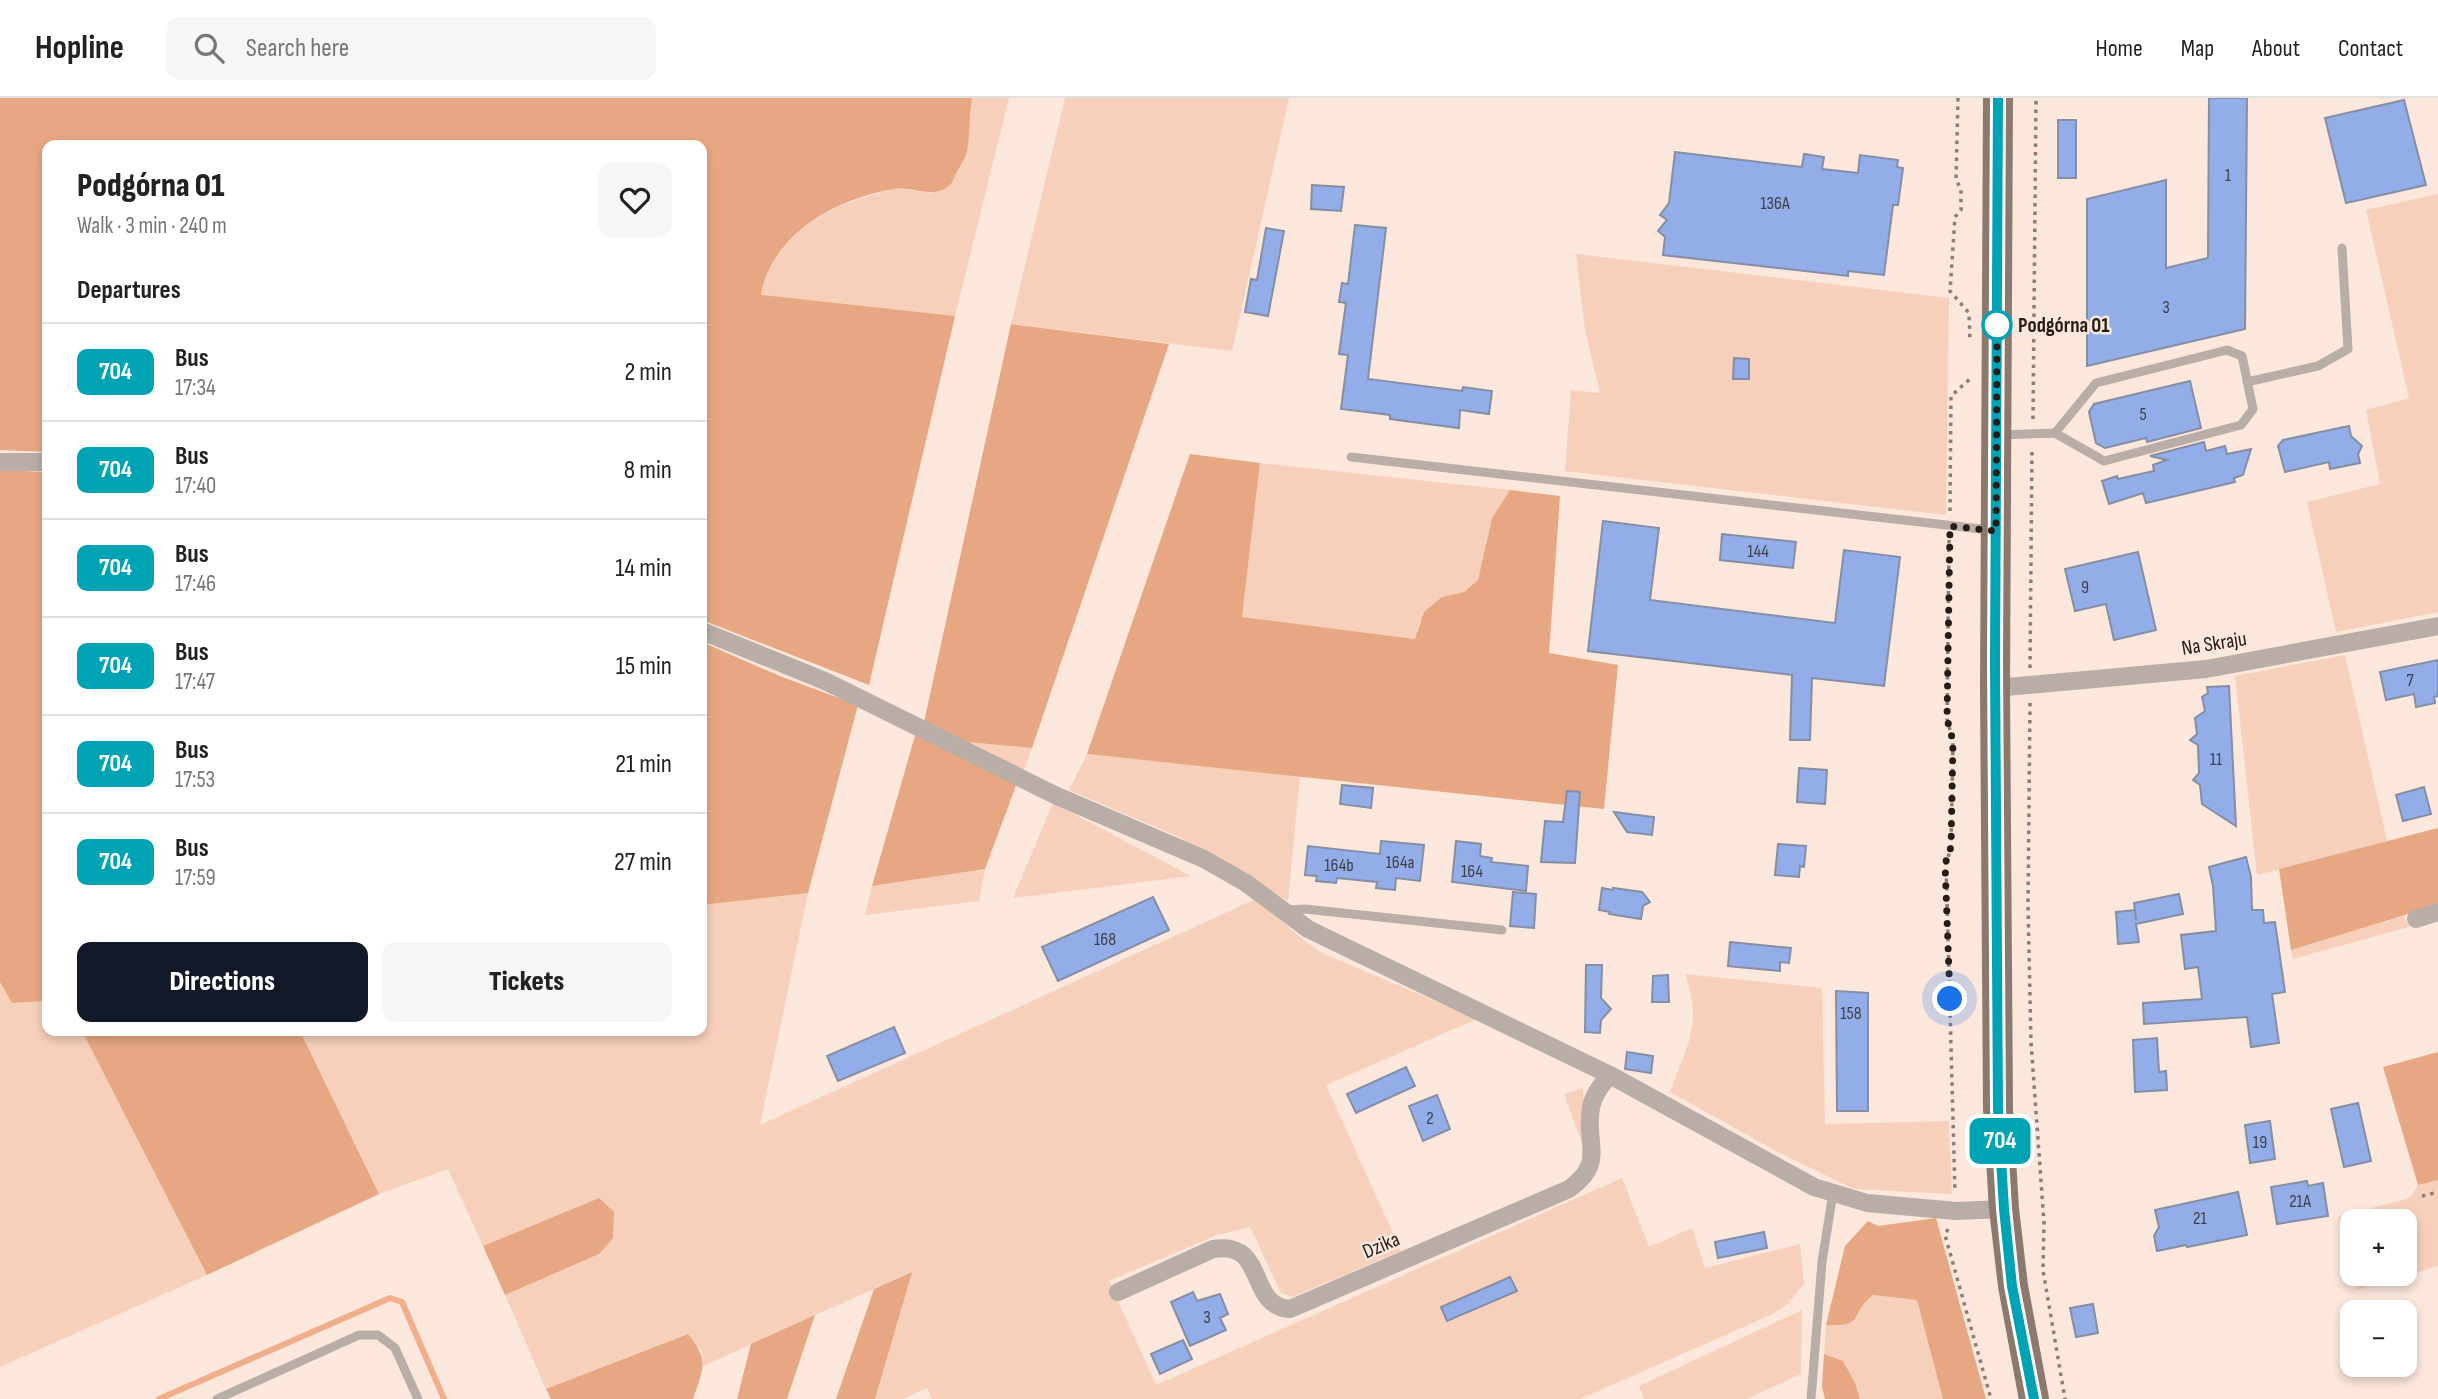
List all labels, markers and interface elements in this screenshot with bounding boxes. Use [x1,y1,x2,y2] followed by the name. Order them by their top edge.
[166,17,656,80] search box
[35,28,124,68] text: Hopline
[190,29,228,67] icon: search
[246,33,349,64] text: Search here
[2095,34,2143,63] text: Home
[2181,34,2214,63] text: Map
[2252,34,2300,63] text: About
[2338,34,2403,63] text: Contact
[598,163,672,237] button: heart
[2225,165,2232,186] house number: 1
[77,166,224,206] text: Podgórna 01
[1760,193,1790,214] house number: 136A
[77,212,227,240] text: Walk · 3 min · 240 m
[77,275,181,306] text: Departures
[2162,297,2170,318] house number: 3
[1982,310,2012,340] marker: Podgórna 01
[2018,313,2110,338] place label: Podgórna 01
[175,343,209,374] text: Bus
[99,357,132,386] text: 704
[624,357,672,388] text: 2 min
[175,374,216,402] text: 17:34
[2139,404,2147,425] house number: 5
[175,441,209,472] text: Bus
[99,455,132,484] text: 704
[624,455,672,486] text: 8 min
[175,472,216,500] text: 17:40
[175,539,209,570] text: Bus
[1747,541,1769,562] house number: 144
[99,553,132,582] text: 704
[615,553,672,584] text: 14 min
[175,570,216,598] text: 17:46
[2081,577,2089,598] house number: 9
[2180,626,2248,661] street label: Na Skraju
[175,637,209,668] text: Bus
[99,651,132,680] text: 704
[616,651,672,682] text: 15 min
[175,668,215,696] text: 17:47
[2406,670,2414,691] house number: 7
[175,735,209,766] text: Bus
[99,749,132,778] text: 704
[615,749,672,780] text: 21 min
[2210,749,2223,770] house number: 11
[175,766,215,794] text: 17:53
[175,833,209,864] text: Bus
[99,847,132,876] text: 704
[614,847,672,878] text: 27 min
[1386,852,1415,873] house number: 164a
[1324,855,1354,876] house number: 164b
[1461,861,1483,882] house number: 164
[175,864,216,892] text: 17:59
[1094,929,1116,950] house number: 168
[77,942,368,1022] button: Directions
[382,942,672,1022] button: Tickets
[1932,981,1967,1016] your location
[1840,1003,1862,1024] house number: 158
[1426,1108,1434,1129] house number: 2
[1960,1118,2040,1164] line badge: 704
[1984,1126,2016,1155] text: 704
[2253,1132,2267,1153] house number: 19
[2289,1191,2311,1212] house number: 21A
[2193,1208,2208,1229] house number: 21
[2340,1209,2417,1377] map controls
[2340,1209,2417,1286] button: +
[1359,1227,1403,1264] street label: Dzika
[2340,1300,2417,1377] button: −
[1203,1307,1211,1328] house number: 3

